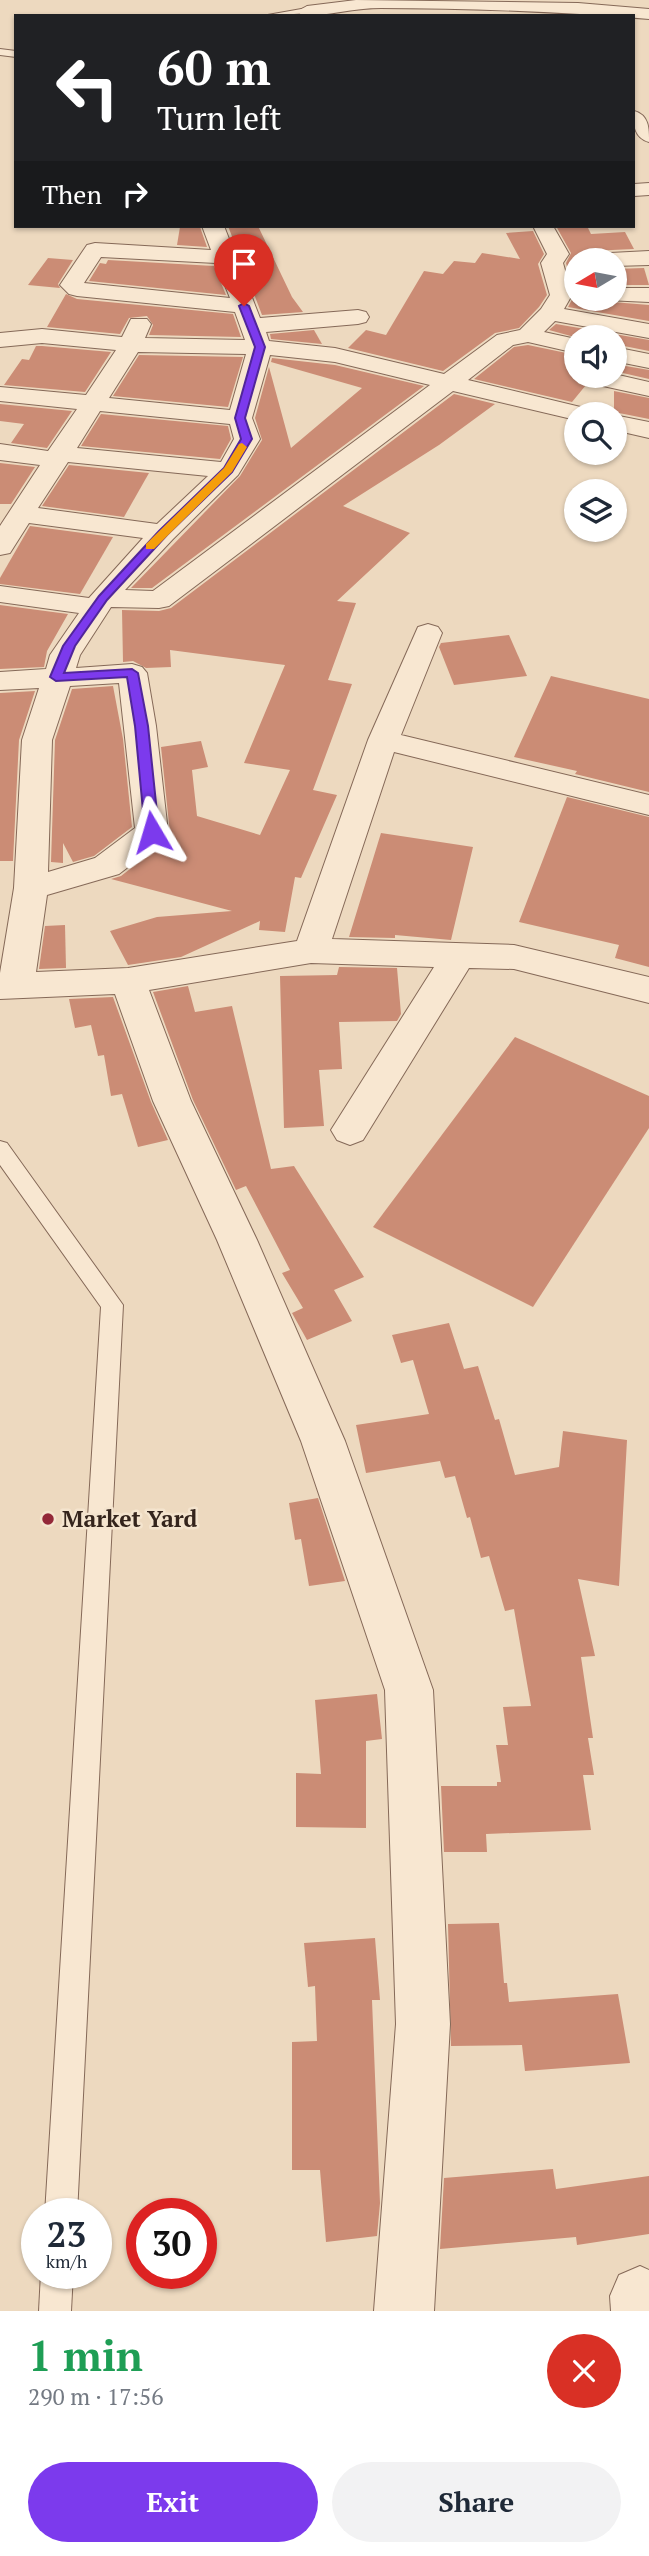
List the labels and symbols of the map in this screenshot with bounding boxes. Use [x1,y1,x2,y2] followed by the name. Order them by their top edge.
[214,234,274,306] pin
[564,248,626,312] north arrow
[115,795,189,869] position arrow
[62,1503,198,1534] place label: Market Yard
[40,1511,56,1527] marker: Market Yard
[126,2198,217,2289] speed limit sign: 30

